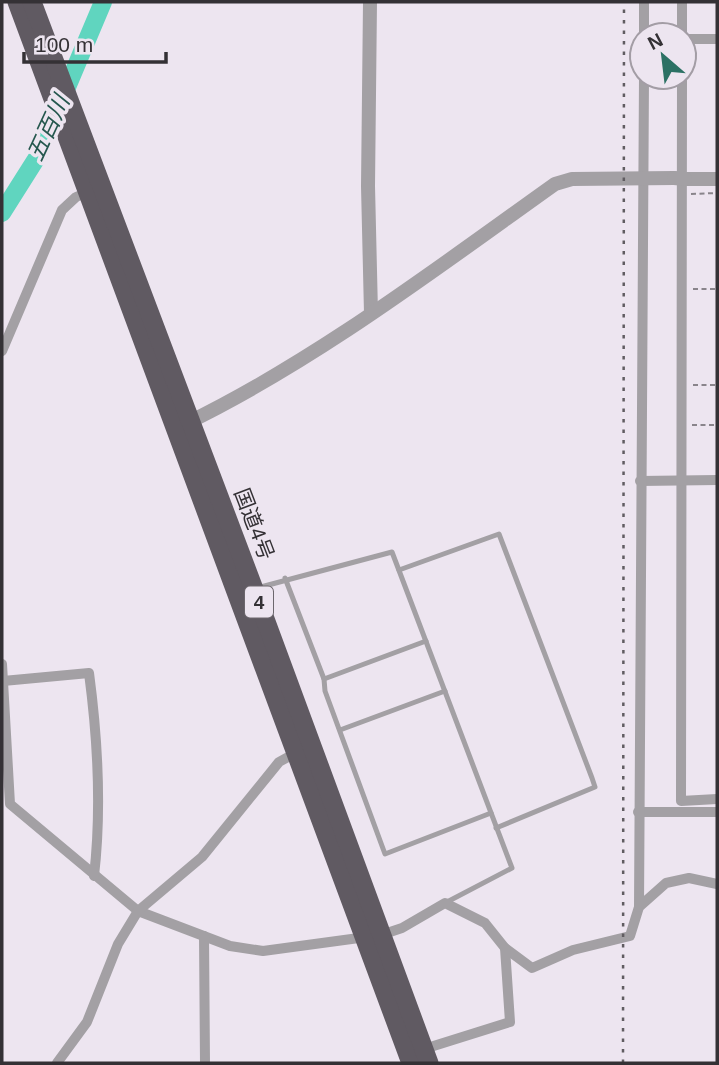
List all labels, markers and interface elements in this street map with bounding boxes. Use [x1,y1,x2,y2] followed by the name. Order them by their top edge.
[24,21,166,65] scale bar
[628,21,698,91] north arrow
[644,29,666,54] text: N
[35,33,93,56] text: 100 m
[22,89,76,165] water label: 五百川
[230,485,279,563] street label: 国道4号
[245,586,273,618] road number: 4

